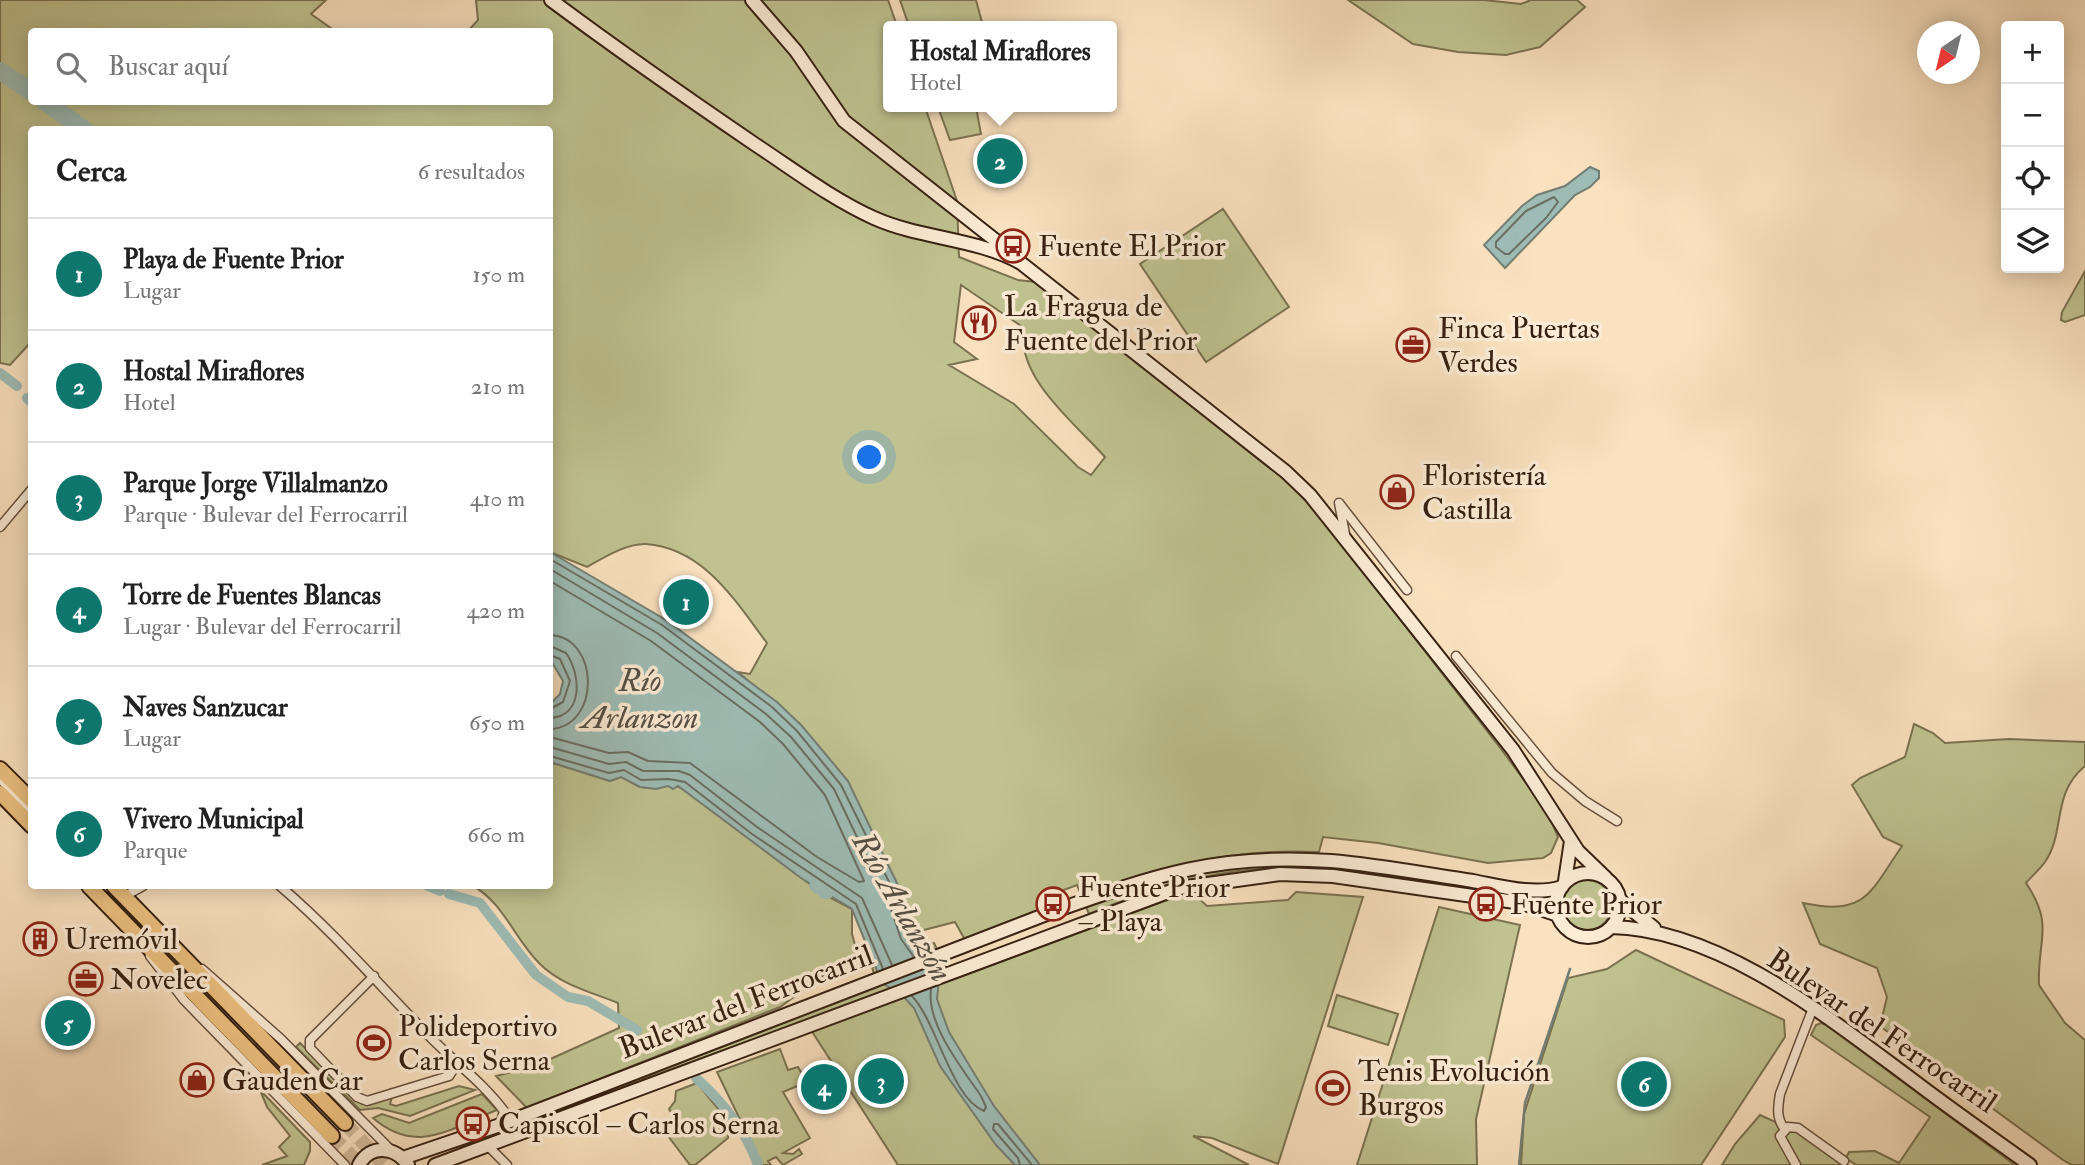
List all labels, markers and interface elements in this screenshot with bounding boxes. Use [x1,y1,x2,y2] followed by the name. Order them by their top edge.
[883,21,1117,112] popup
[1917,21,1980,84] north arrow
[2001,21,2064,273] map controls
[2001,21,2064,84] button: +
[28,28,553,105] search box
[909,36,1091,68] text: Hostal Miraflores
[52,48,90,86] icon: search
[108,51,228,83] text: Buscar aquí
[909,68,962,97] text: Hotel
[2001,84,2064,147] button: −
[977,135,1023,187] pin: 2
[2001,147,2064,210] button: locate
[56,153,126,190] text: Cerca
[418,157,525,186] text: 6 resultados
[2001,210,2064,273] button: layers
[994,227,1032,265] bus stop icon: Fuente El Prior
[1038,228,1226,265] place label: Fuente El Prior
[123,244,344,276] text: Playa de Fuente Prior
[75,260,83,289] text: 1
[472,260,525,289] text: 150 m
[123,276,181,305] text: Lugar
[1004,288,1197,359] place label: La Fragua de Fuente del Prior
[960,304,998,342] restaurant icon: La Fragua de Fuente del Prior
[1438,310,1600,381] place label: Finca Puertas Verdes
[1394,326,1432,364] office icon: Finca Puertas Verdes
[123,356,305,388] text: Hostal Miraflores
[73,372,85,401] text: 2
[471,372,525,401] text: 210 m
[123,388,176,417] text: Hotel
[852,440,886,474] your location
[1422,457,1547,528] place label: Floristería Castilla
[123,468,388,500] text: Parque Jorge Villalmanzo
[1378,473,1416,511] shop icon: Floristería Castilla
[75,484,83,513] text: 3
[470,484,525,513] text: 410 m
[123,500,408,529] text: Parque · Bulevar del Ferrocarril
[663,576,709,628] pin: 1
[123,580,381,612] text: Torre de Fuentes Blancas
[73,596,85,625] text: 4
[466,596,525,625] text: 420 m
[123,612,401,641] text: Lugar · Bulevar del Ferrocarril
[579,661,698,738] water label: Río Arlanzon
[123,692,288,724] text: Naves Sanzucar
[74,708,84,737] text: 5
[469,708,525,737] text: 650 m
[123,724,181,753] text: Lugar
[123,804,304,836] text: Vivero Municipal
[73,820,85,849] text: 6
[467,820,525,849] text: 660 m
[843,824,961,989] water label: Río Arlanzón
[123,836,187,865] text: Parque
[1078,869,1230,940] place label: Fuente Prior – Playa
[1034,885,1072,923] bus stop icon: Fuente Prior – Playa
[1467,885,1505,923] bus stop icon: Fuente Prior
[1510,886,1662,923] place label: Fuente Prior
[21,920,59,958] building icon: Uremóvil
[64,921,178,958] place label: Uremóvil
[614,936,878,1067] street label: Bulevar del Ferrocarril
[1760,940,2004,1122] street label: Bulevar del Ferrocarril
[67,960,105,998] office icon: Novelec
[110,961,208,998] place label: Novelec
[45,997,91,1049] pin: 5
[398,1008,557,1079] place label: Polideportivo Carlos Serna
[355,1024,393,1062] sports icon: Polideportivo Carlos Serna
[1358,1053,1550,1124] place label: Tenis Evolución Burgos
[858,1055,904,1107] pin: 3
[1621,1058,1667,1110] pin: 6
[178,1061,216,1099] shop icon: GaudenCar
[801,1061,847,1113] pin: 4
[222,1062,363,1099] place label: GaudenCar
[1314,1069,1352,1107] sports icon: Tenis Evolución Burgos
[454,1105,492,1143] bus stop icon: Capiscol – Carlos Serna
[498,1106,780,1143] place label: Capiscol – Carlos Serna

